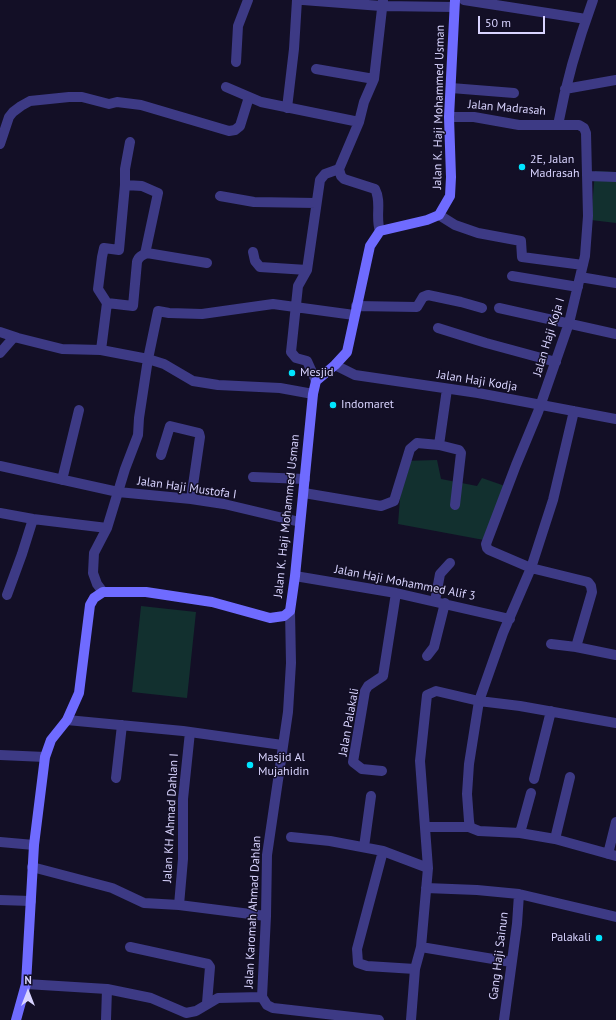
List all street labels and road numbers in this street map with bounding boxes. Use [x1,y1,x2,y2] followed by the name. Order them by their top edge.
[430,25,448,189] street label: Jalan K. Haji Mohammed Usman
[467,97,547,119] street label: Jalan Madrasah
[530,296,568,378] street label: Jalan Haji Koja I
[436,368,518,394] street label: Jalan Haji Kodja
[271,434,303,598] street label: Jalan K. Haji Mohammed Usman
[136,474,238,502] street label: Jalan Haji Mustofa I
[333,562,477,604] street label: Jalan Haji Mohammed Alif 3
[336,687,362,757] street label: Jalan Palakali
[160,753,182,883] street label: Jalan KH Ahmad Dahlan I
[242,835,264,989] street label: Jalan Karomah Ahmad Dahlan
[486,911,512,1001] street label: Gang Haji Sainun

